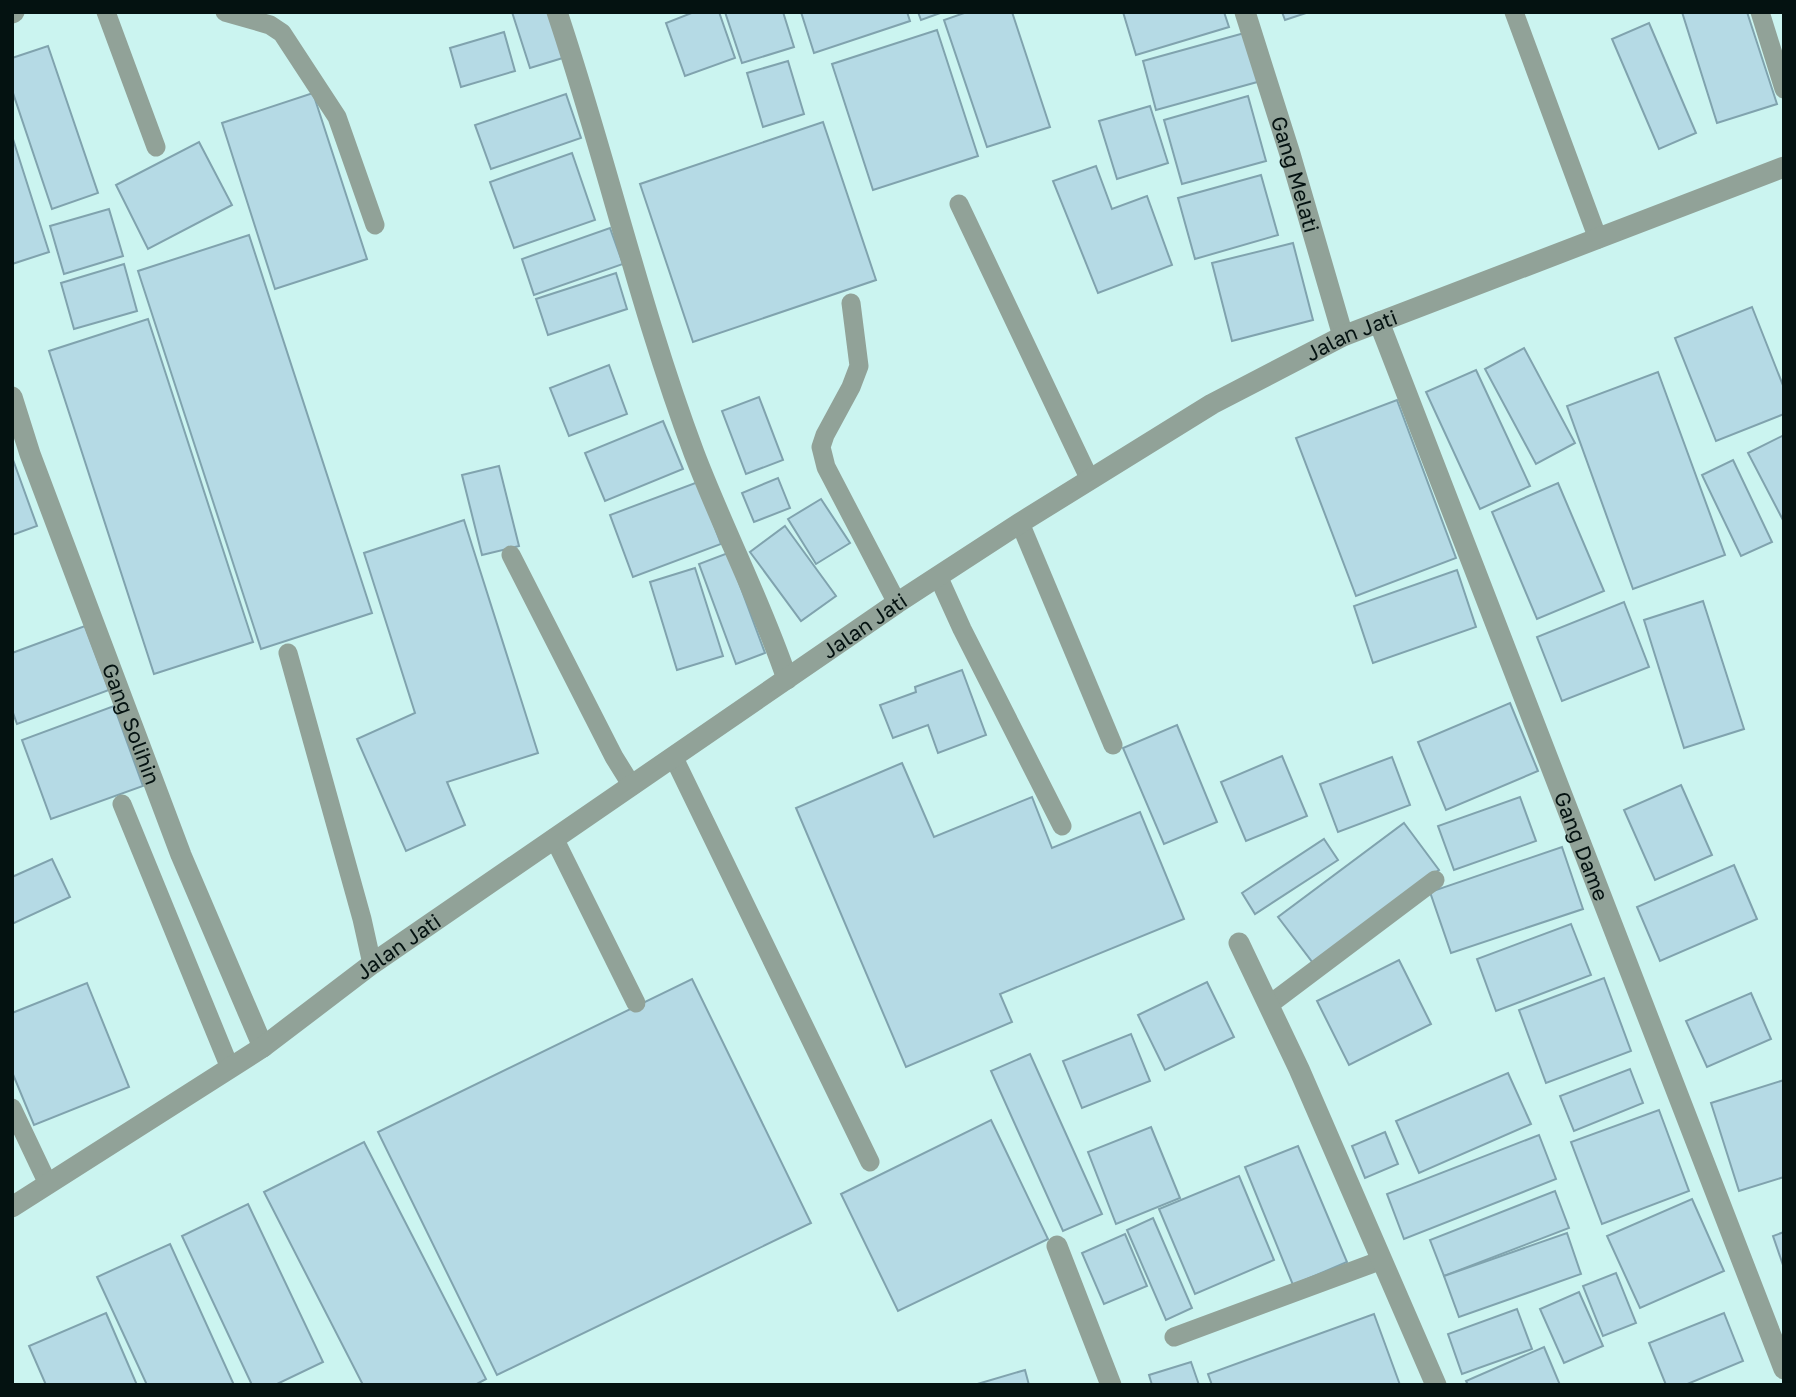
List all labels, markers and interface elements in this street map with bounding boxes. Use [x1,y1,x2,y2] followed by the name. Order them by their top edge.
[1266,113,1325,236] street label: Gang Melati
[1301,304,1401,366] street label: Jalan Jati
[817,587,912,664] street label: Jalan Jati
[97,659,166,788] street label: Gang Solihin
[1549,788,1615,905] street label: Gang Dame
[350,908,445,985] street label: Jalan Jati

